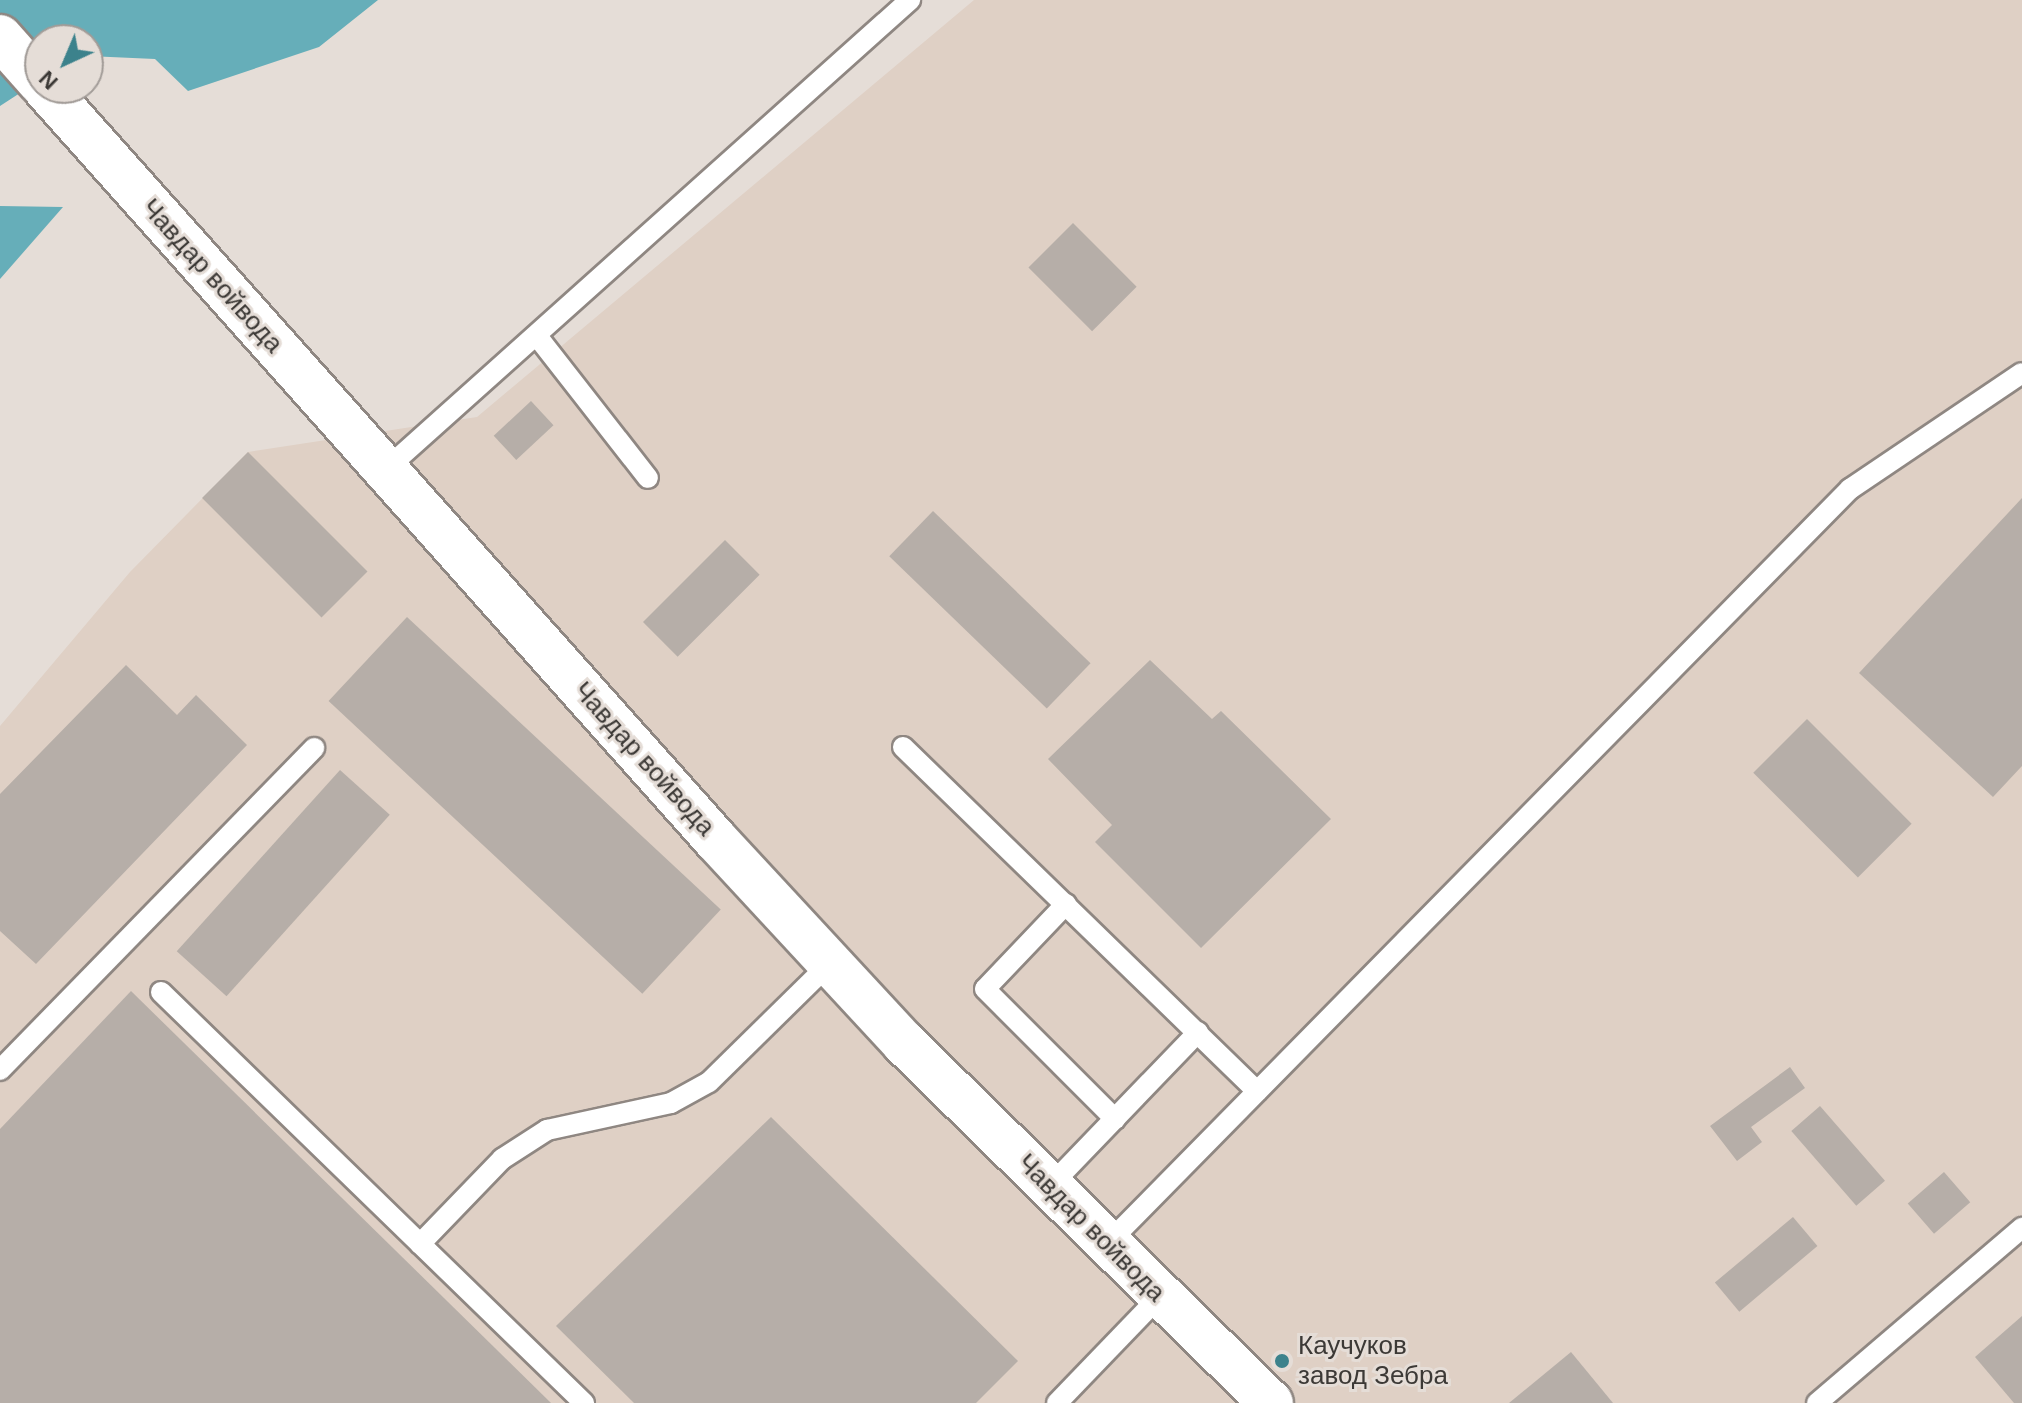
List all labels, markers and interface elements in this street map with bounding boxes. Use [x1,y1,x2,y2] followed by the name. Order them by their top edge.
[24,24,104,104] north arrow
[34,66,63,95] text: N
[135,193,289,359] street label: Чавдар войвода
[567,676,721,842] street label: Чавдар войвода
[1011,1148,1171,1308] street label: Чавдар войвода
[1298,1330,1448,1392] place label: Каучуков завод Зебра
[1273,1352,1291,1370] marker: Каучуков завод Зебра

